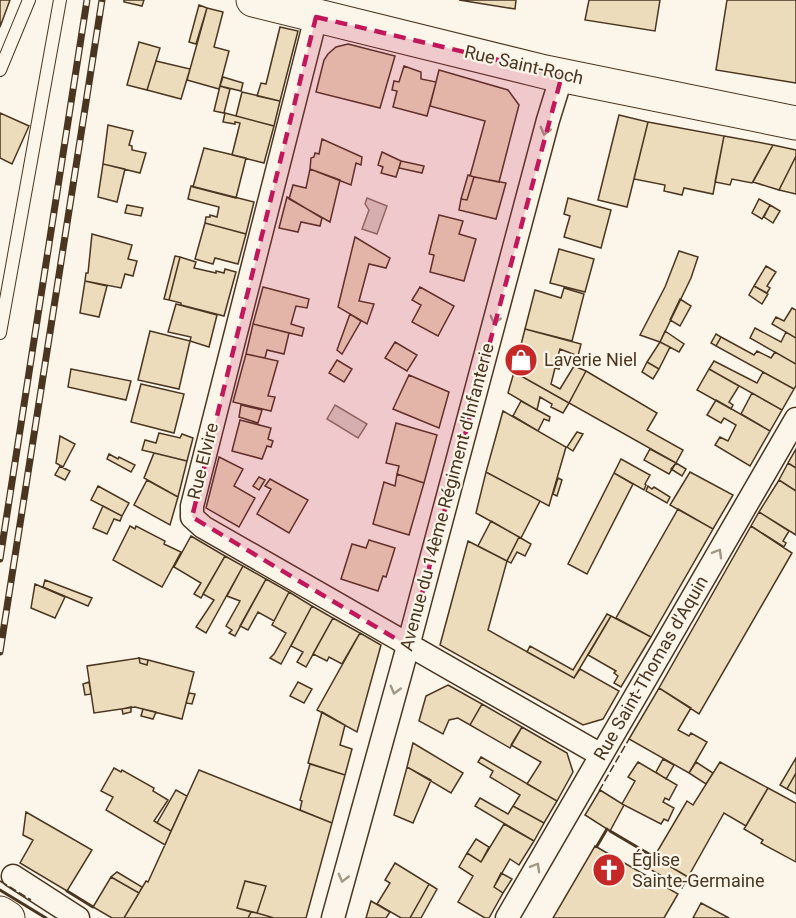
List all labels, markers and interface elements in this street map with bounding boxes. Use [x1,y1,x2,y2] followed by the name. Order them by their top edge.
[463,41,586,88] street label: Rue Saint-Roch
[540,125,552,136] one-way arrow
[490,314,502,324] one-way arrow
[395,341,498,653] street label: Avenue du 14ème Régiment d'Infanterie
[503,342,539,378] shop icon: Laverie Niel
[544,349,637,370] place label: Laverie Niel
[183,420,222,501] street label: Rue Elvire
[711,549,722,559] one-way arrow
[589,572,712,764] street label: Rue Saint-Thomas d'Aquin
[390,684,402,695] one-way arrow
[632,849,765,891] place label: Église Sainte-Germaine
[591,852,627,888] church icon: Église Sainte-Germaine
[529,863,540,873] one-way arrow
[338,873,351,883] one-way arrow

